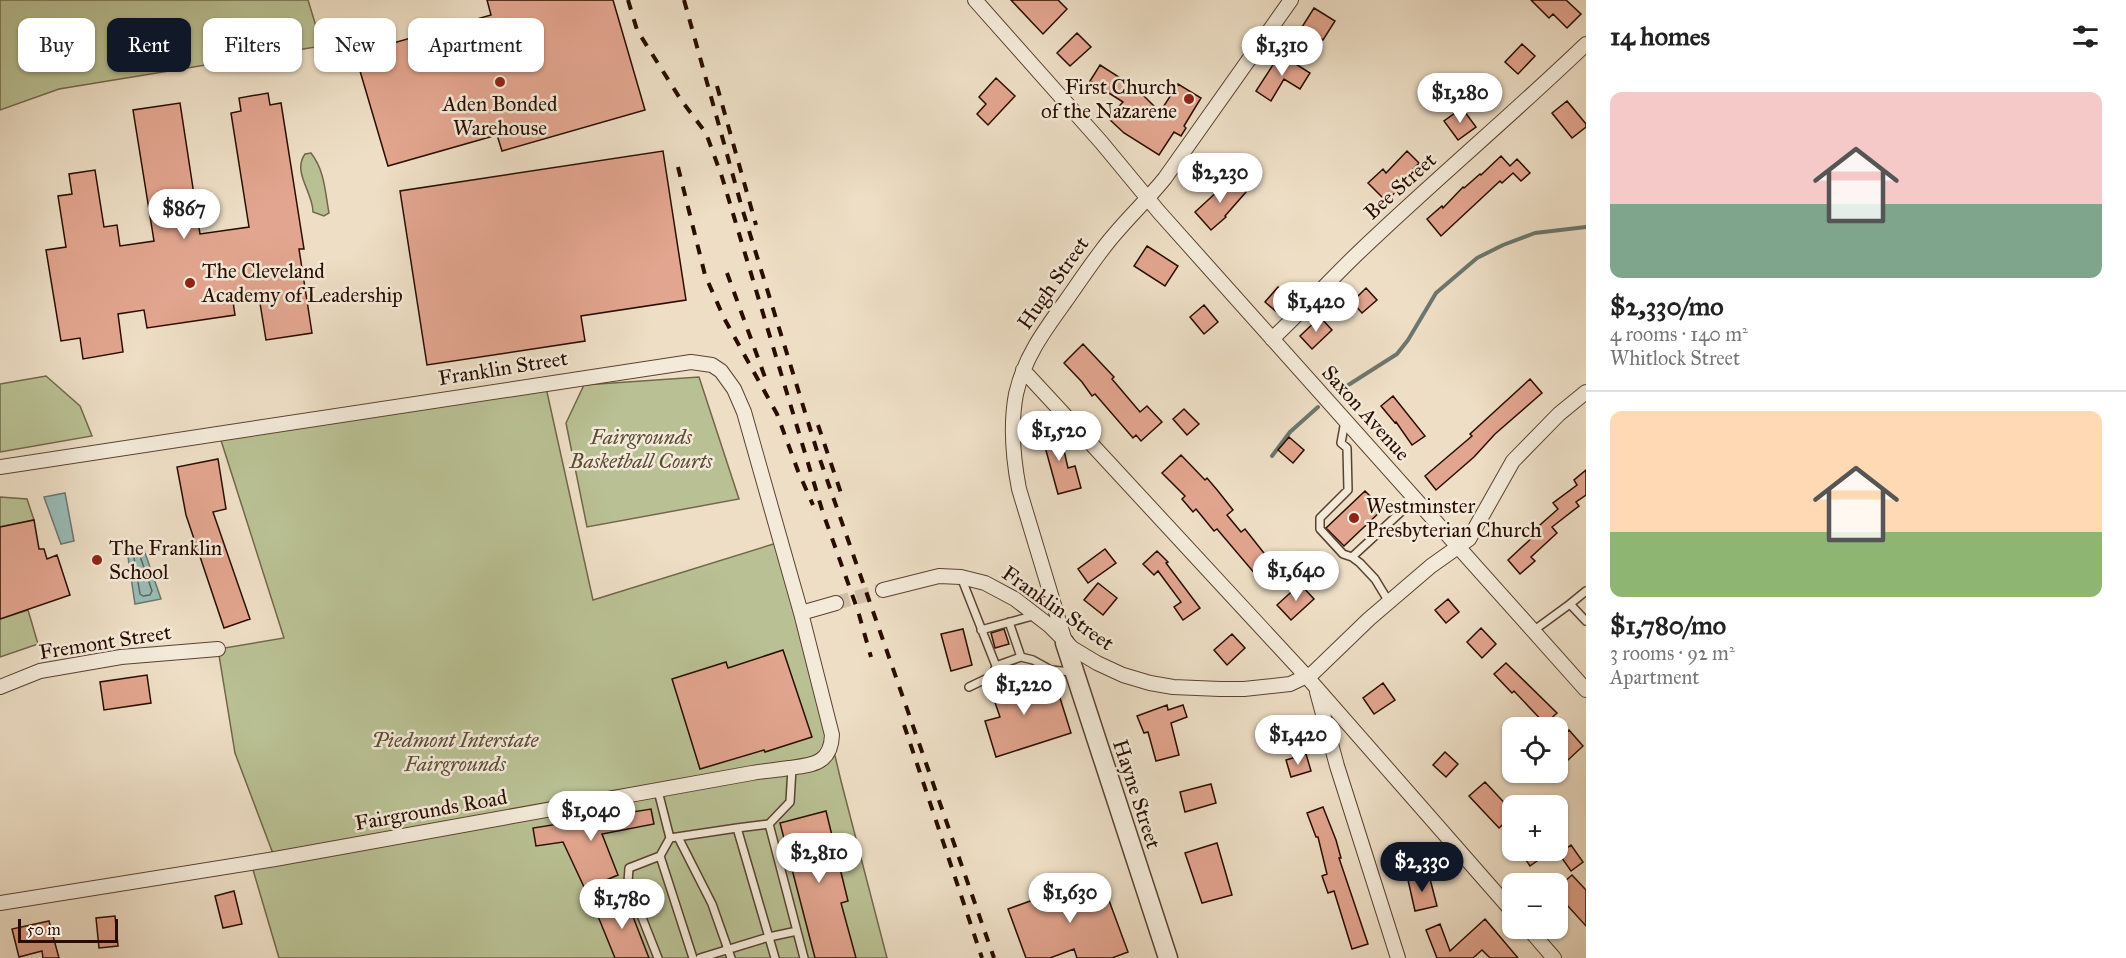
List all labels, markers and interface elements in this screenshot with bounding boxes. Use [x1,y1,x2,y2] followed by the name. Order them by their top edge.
[18,18,95,72] chip: Buy
[107,18,191,72] chip: Rent
[203,18,302,72] chip: Filters
[314,18,396,72] chip: New
[408,18,544,72] chip: Apartment
[1610,20,1710,52] text: 14 homes
[2069,20,2102,53] icon: filters
[1233,26,1331,77] pin: $1,310
[1256,33,1308,57] text: $1,310
[1411,73,1509,124] pin: $1,280
[1041,74,1177,124] place label: First Church of the Nazarene
[493,75,507,89] marker: Aden Bonded Warehouse
[1431,80,1489,104] text: $1,280
[441,91,558,141] place label: Aden Bonded Warehouse
[1182,92,1196,106] marker: First Church of the Nazarene
[1802,131,1910,239] icon: home
[1359,146,1442,225] street label: Bee Street
[1171,153,1269,204] pin: $2,230
[1192,160,1248,184] text: $2,230
[148,189,220,240] pin: $867
[162,196,206,220] text: $867
[1012,231,1095,334] street label: Hugh Street
[201,258,403,308] place label: The Cleveland Academy of Leadership
[183,276,197,290] marker: The Cleveland Academy of Leadership
[1267,282,1365,333] pin: $1,420
[1287,289,1345,313] text: $1,420
[1610,290,1724,322] text: $2,330/mo
[1610,322,1748,346] text: 4 rooms · 140 m²
[436,345,570,391] street label: Franklin Street
[1610,346,1740,370] text: Whitlock Street
[1316,360,1416,466] street label: Saxon Avenue
[1010,411,1108,462] pin: $1,520
[1031,418,1087,442] text: $1,520
[569,424,713,474] park label: Fairgrounds Basketball Courts
[1802,450,1910,558] icon: home
[1366,493,1542,543] place label: Westminster Presbyterian Church
[1347,511,1361,525] marker: Westminster Presbyterian Church
[109,535,222,585] place label: The Franklin School
[1247,551,1345,602] pin: $1,640
[90,553,104,567] marker: The Franklin School
[1267,558,1325,582] text: $1,640
[997,560,1119,656] street label: Franklin Street
[1610,609,1726,641] text: $1,780/mo
[37,619,173,665] street label: Fremont Street
[1610,641,1735,665] text: 3 rooms · 92 m²
[975,665,1073,716] pin: $1,220
[1610,665,1699,689] text: Apartment
[996,672,1052,696] text: $1,220
[1249,715,1347,766] pin: $1,420
[1502,717,1568,939] map controls
[1502,717,1568,783] button: locate
[1269,722,1327,746] text: $1,420
[372,727,540,777] park label: Piedmont Interstate Fairgrounds
[1107,736,1167,852] street label: Hayne Street
[353,784,510,836] street label: Fairgrounds Road
[542,791,640,842] pin: $1,040
[1502,795,1568,861] button: +
[561,798,621,822] text: $1,040
[770,833,868,884] pin: $2,810
[790,840,848,864] text: $2,810
[1373,842,1471,893] pin: $2,330
[1394,849,1450,873] text: $2,330
[1021,873,1119,924] pin: $1,630
[1502,873,1568,939] button: −
[573,879,671,930] pin: $1,780
[1043,880,1097,904] text: $1,630
[594,886,650,910] text: $1,780
[18,916,118,944] scale bar
[27,920,61,939] text: 50 m

